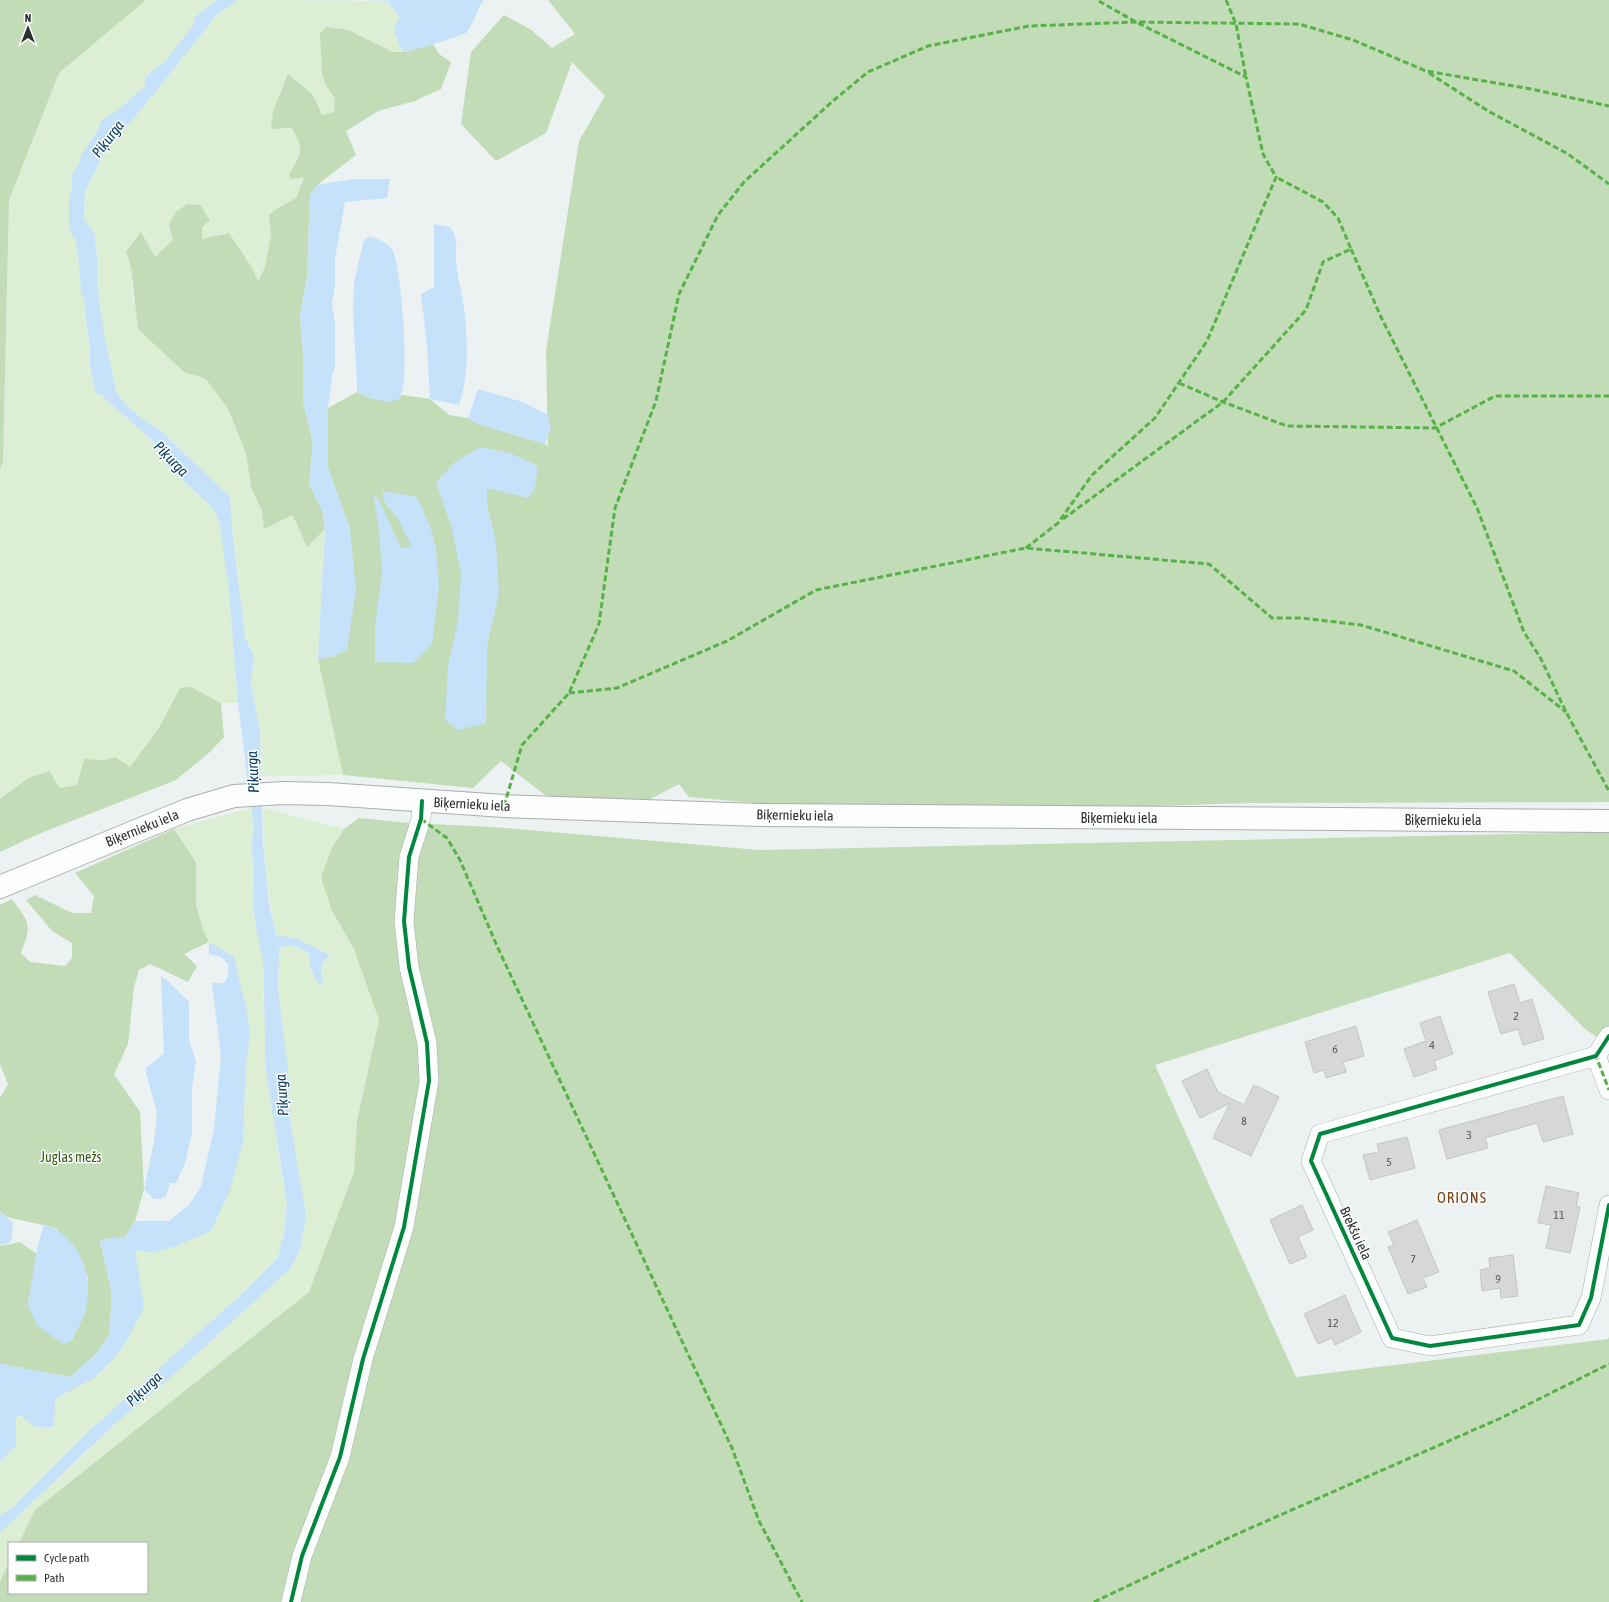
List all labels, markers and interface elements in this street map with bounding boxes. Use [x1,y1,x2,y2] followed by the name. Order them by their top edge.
[8,8,48,48] north arrow
[25,12,31,24] text: N
[88,117,127,160] water label: Piķurga
[151,438,192,480] water label: Piķurga
[243,751,262,793] water label: Piķurga
[433,794,511,814] street label: Biķernieku iela
[103,806,181,850] street label: Biķernieku iela
[756,806,834,824] street label: Biķernieku iela
[1080,810,1158,826] street label: Biķernieku iela
[1404,812,1482,828] street label: Biķernieku iela
[1513,1009,1519,1023] house number: 2
[1429,1038,1435,1052] house number: 4
[1332,1042,1338,1056] house number: 6
[272,1073,291,1117] water label: Piķurga
[1241,1114,1247,1128] house number: 8
[1466,1128,1472,1142] house number: 3
[41,1149,101,1165] park label: Juglas mežs
[1386,1155,1392,1169] house number: 5
[1437,1189,1487,1206] district label: ORIONS
[1337,1204,1375,1262] street label: Brekšu iela
[1553,1208,1565,1222] house number: 11
[1410,1252,1416,1266] house number: 7
[1495,1272,1501,1286] house number: 9
[1327,1316,1339,1330] house number: 12
[122,1368,165,1409] water label: Piķurga
[8,1542,148,1594] legend
[44,1551,89,1565] text: Cycle path
[44,1571,65,1585] text: Path

